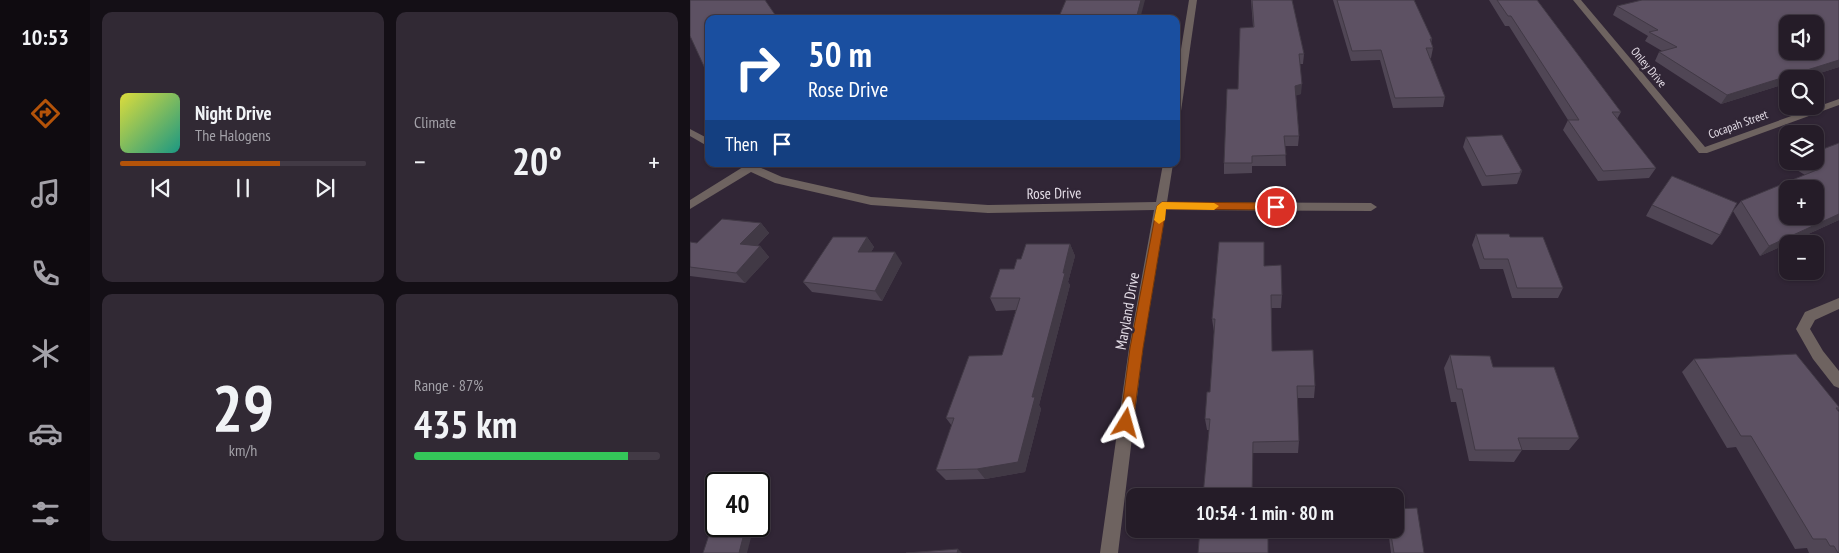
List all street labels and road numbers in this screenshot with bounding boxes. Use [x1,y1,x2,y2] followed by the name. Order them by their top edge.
[1628,44,1670,90] street label: Onley Drive
[1706,106,1770,142] street label: Cocapah Street
[1026,183,1082,203] street label: Rose Drive
[1111,271,1143,351] street label: Maryland Drive

